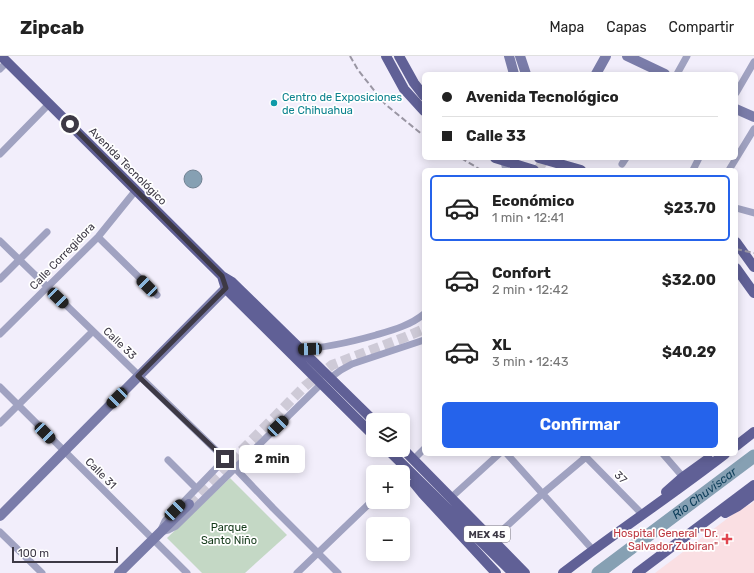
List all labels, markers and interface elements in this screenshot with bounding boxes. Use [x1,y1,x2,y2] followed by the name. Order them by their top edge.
[20,16,84,39] text: Zipcab
[549,19,584,36] text: Mapa
[606,19,647,36] text: Capas
[669,19,734,36] text: Compartir
[466,88,619,106] text: Avenida Tecnológico
[282,91,402,117] place label: Centro de Exposiciones de Chihuahua
[269,98,279,108] marker: Centro de Exposiciones de Chihuahua
[61,115,79,133] route start
[86,125,169,208] street label: Avenida Tecnológico
[466,127,526,145] text: Calle 33
[444,190,480,226] icon: car
[492,192,574,210] text: Económico
[664,199,716,217] text: $23.70
[492,210,564,225] text: 1 min · 12:41
[27,220,98,292] street label: Calle Corregidora
[444,262,480,298] icon: car
[492,264,551,282] text: Confort
[662,271,716,289] text: $32.00
[134,273,160,299] car
[492,282,568,297] text: 2 min · 12:42
[45,285,71,311] car
[100,325,139,362] street label: Calle 33
[444,334,480,370] icon: car
[492,336,511,354] text: XL
[298,343,322,355] car
[662,343,716,361] text: $40.29
[492,354,569,369] text: 3 min · 12:43
[104,385,130,411] car
[442,402,718,448] button: Confirmar
[265,413,291,439] car
[366,413,410,561] map controls
[366,413,410,457] button: layers
[32,420,58,446] car
[239,445,305,473] callout: 2 min
[216,450,234,468] route end
[254,451,290,466] text: 2 min
[82,455,119,492] street label: Calle 31
[669,464,740,522] water label: Rio Chuviscar
[366,465,410,509] button: +
[612,468,630,487] street label: 37
[162,497,188,523] car
[366,517,410,561] button: −
[201,521,257,547] park label: Parque Santo Niño
[464,526,510,542] road number: MEX 45
[613,527,718,553] place label: Hospital General "Dr. Salvador Zubiran"
[721,533,733,545] marker: Hospital General "Dr. Salvador Zubiran"
[12,545,118,564] scale bar
[18,547,49,560] text: 100 m

